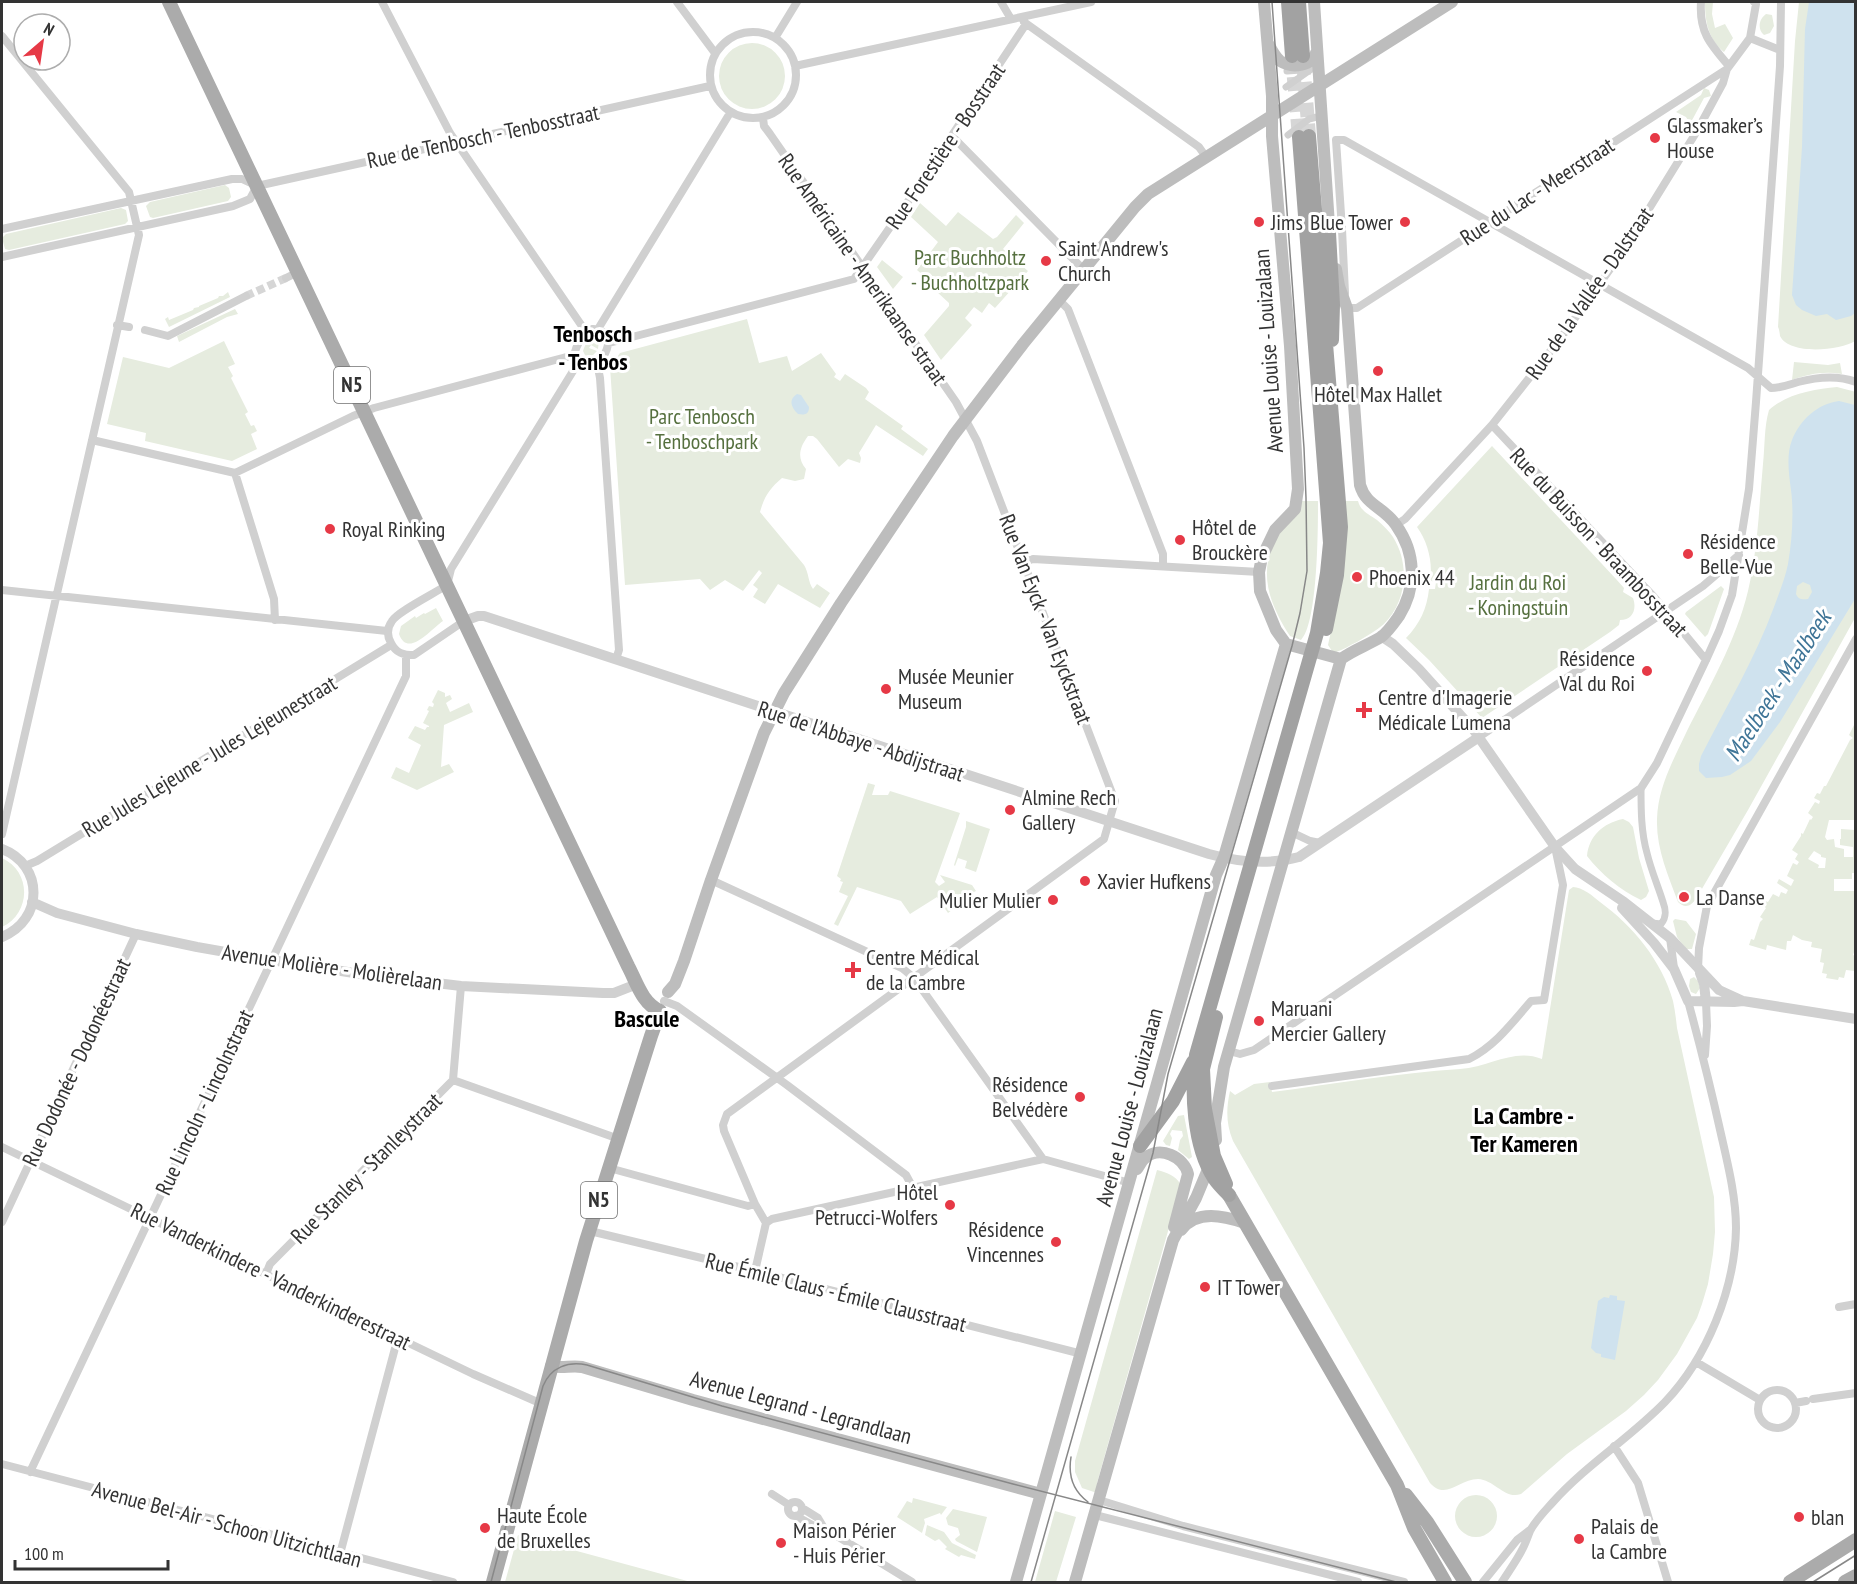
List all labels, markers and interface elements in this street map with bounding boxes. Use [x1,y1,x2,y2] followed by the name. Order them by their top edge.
[12,12,72,72] north arrow
[41,18,58,40] text: N
[879,58,1011,234] street label: Rue Forestière - Bosstraat
[365,98,601,174] street label: Rue de Tenbosch - Tenbosstraat
[1667,111,1763,164] place label: Glassmaker’s House
[1455,131,1619,251] street label: Rue du Lac - Meerstraat
[1648,131,1662,145] marker: Glassmaker’s House
[772,148,954,390] street label: Rue Américaine - Amerikaanse straat
[1519,201,1659,385] street label: Rue de la Vallée - Dalstraat
[1270,208,1303,236] place label: Jims
[1310,208,1393,236] place label: Blue Tower
[1252,215,1266,229] marker: Jims
[1398,215,1412,229] marker: Blue Tower
[1058,234,1169,287] place label: Saint Andrew's Church
[911,243,1030,296] park label: Parc Buchholtz - Buchholtzpark
[1247,248,1289,454] street label: Avenue Louise - Louizalaan
[1039,254,1053,268] marker: Saint Andrew's Church
[554,318,632,377] district label: Tenbosch - Tenbos
[1371,364,1385,378] marker: Hôtel Max Hallet
[334,367,370,403] road number: N5
[1314,380,1442,408] place label: Hôtel Max Hallet
[646,402,759,455] park label: Parc Tenbosch - Tenboschpark
[1504,442,1694,642] street label: Rue du Buisson - Braambosstraat
[993,510,1099,728] street label: Rue Van Eyck - Van Eyckstraat
[1192,513,1268,566] place label: Hôtel de Brouckère
[342,515,445,543] place label: Royal Rinking
[323,522,337,536] marker: Royal Rinking
[1700,527,1776,580] place label: Résidence Belle-Vue
[1173,533,1187,547] marker: Hôtel de Brouckère
[1681,547,1695,561] marker: Résidence Belle-Vue
[1369,563,1455,591] place label: Phoenix 44
[1468,568,1568,621] park label: Jardin du Roi - Koningstuin
[1350,570,1364,584] marker: Phoenix 44
[1717,602,1839,767] water label: Maelbeek - Maalbeek
[1558,644,1635,697] place label: Résidence Val du Roi
[898,662,1014,715] place label: Musée Meunier Museum
[1640,664,1654,678] marker: Résidence Val du Roi
[77,669,341,843] street label: Rue Jules Lejeune - Jules Lejeunestraat
[879,682,893,696] marker: Musée Meunier Museum
[1378,683,1512,736] place label: Centre d'Imagerie Médicale Lumena
[754,694,968,788] street label: Rue de l'Abbaye - Abdijstraat
[1355,701,1373,719] marker: Centre d'Imagerie Médicale Lumena
[1022,783,1116,836] place label: Almine Rech Gallery
[1003,803,1017,817] marker: Almine Rech Gallery
[1097,867,1211,895] place label: Xavier Hufkens
[1078,874,1092,888] marker: Xavier Hufkens
[1696,883,1765,911] place label: La Danse
[939,886,1041,914] place label: Mulier Mulier
[1677,890,1691,904] marker: La Danse
[1046,893,1060,907] marker: Mulier Mulier
[220,938,444,996] street label: Avenue Molière - Molièrelaan
[866,943,980,996] place label: Centre Médical de la Cambre
[15,953,137,1171] street label: Rue Dodonée - Dodonéestraat
[844,961,862,979] marker: Centre Médical de la Cambre
[1271,994,1387,1047] place label: Maruani Mercier Gallery
[614,1003,680,1034] district label: Bascule
[149,1005,259,1199] street label: Rue Lincoln - Lincolnstraat
[1089,1005,1169,1209] street label: Avenue Louise - Louizalaan
[1252,1014,1266,1028] marker: Maruani Mercier Gallery
[992,1070,1068,1123] place label: Résidence Belvédère
[285,1087,447,1249] street label: Rue Stanley - Stanleystraat
[1073,1090,1087,1104] marker: Résidence Belvédère
[1470,1100,1578,1159] district label: La Cambre - Ter Kameren
[815,1178,939,1231] place label: Hôtel Petrucci-Wolfers
[581,1182,617,1218] road number: N5
[126,1196,416,1356] street label: Rue Vanderkindere - Vanderkinderestraat
[943,1198,957,1212] marker: Hôtel Petrucci-Wolfers
[966,1215,1044,1268] place label: Résidence Vincennes
[1049,1235,1063,1249] marker: Résidence Vincennes
[703,1246,969,1338] street label: Rue Émile Claus - Émile Clausstraat
[1217,1273,1280,1301] place label: IT Tower
[1198,1280,1212,1294] marker: IT Tower
[687,1364,915,1450] street label: Avenue Legrand - Legrandlaan
[89,1475,365,1573] street label: Avenue Bel-Air - Schoon Uitzichtlaan
[497,1501,591,1554] place label: Haute École de Bruxelles
[1811,1503,1844,1531] place label: blan
[1792,1510,1806,1524] marker: blan
[1591,1512,1667,1565] place label: Palais de la Cambre
[793,1516,896,1569] place label: Maison Périer - Huis Périer
[478,1521,492,1535] marker: Haute École de Bruxelles
[1572,1532,1586,1546] marker: Palais de la Cambre
[15,1533,168,1571] scale bar
[774,1536,788,1550] marker: Maison Périer - Huis Périer
[24,1542,64,1565] text: 100 m

